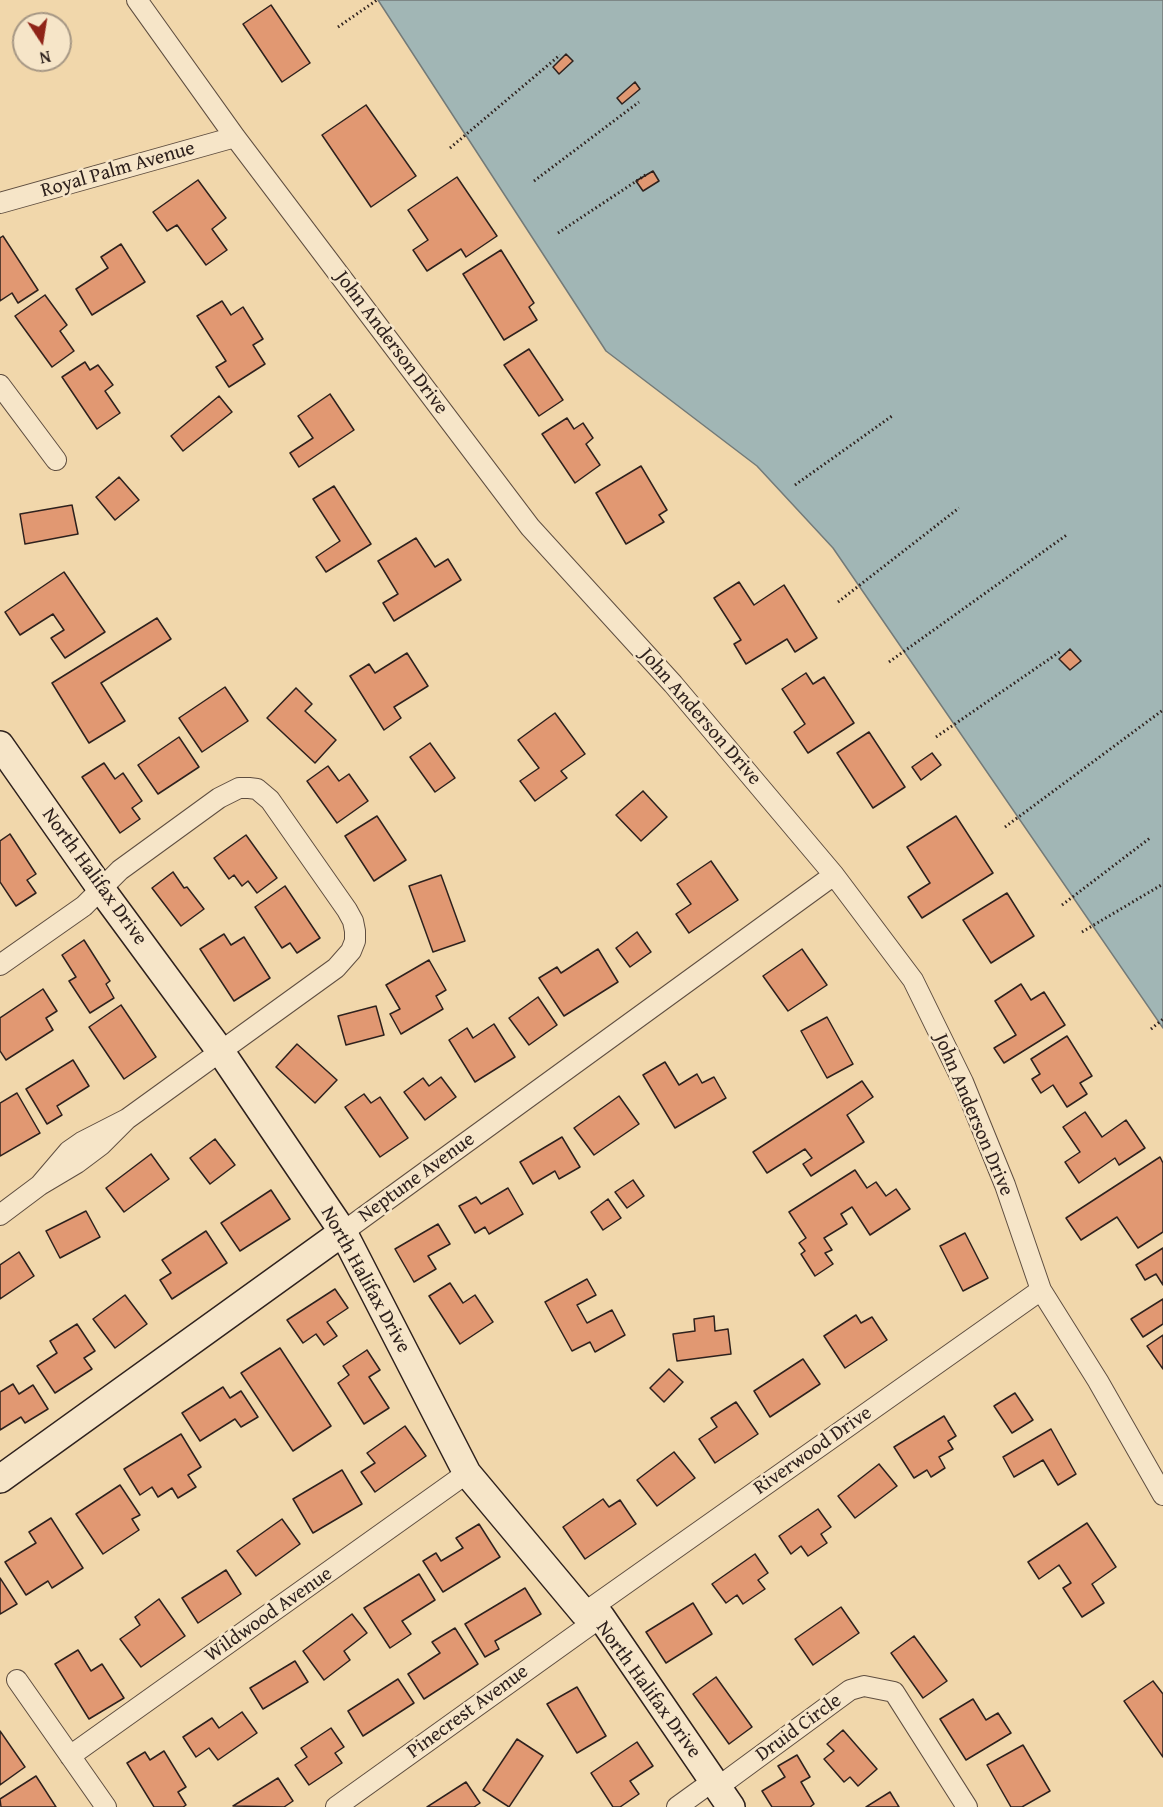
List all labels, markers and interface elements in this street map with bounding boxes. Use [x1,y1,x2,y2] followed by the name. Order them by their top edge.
[12,12,72,72] north arrow
[38,45,53,70] text: N
[38,137,198,203] street label: Royal Palm Avenue
[329,266,453,420] street label: John Anderson Drive
[634,644,766,790] street label: John Anderson Drive
[36,804,152,950] street label: North Halifax Drive
[928,1030,1018,1200] street label: John Anderson Drive
[354,1128,480,1228] street label: Neptune Avenue
[315,1203,415,1357] street label: North Halifax Drive
[749,1401,877,1501] street label: Riverwood Drive
[201,1562,337,1668] street label: Wildwood Avenue
[590,1617,706,1763] street label: North Halifax Drive
[403,1660,533,1764] street label: Pinecrest Avenue
[752,1689,846,1767] street label: Druid Circle

